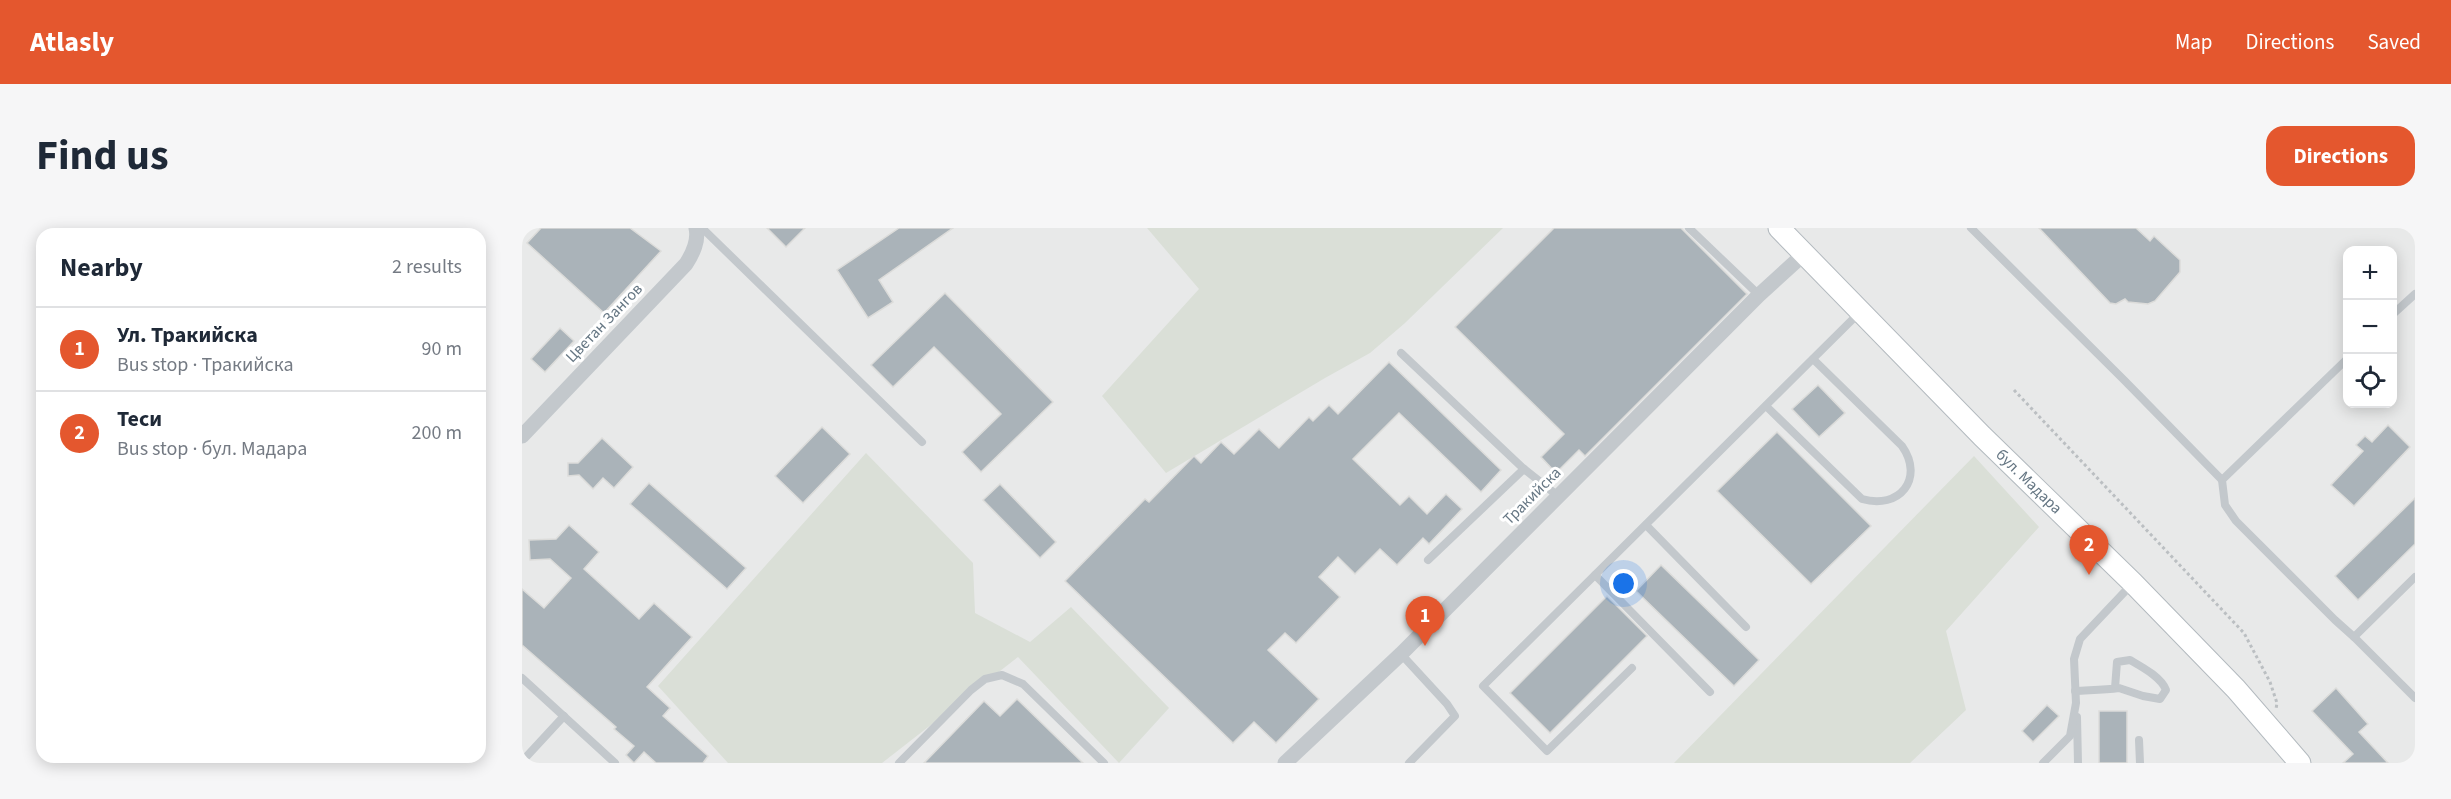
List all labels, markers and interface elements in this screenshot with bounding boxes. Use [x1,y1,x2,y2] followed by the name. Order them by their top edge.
[30,22,114,62] text: Atlasly
[2175,27,2213,57] text: Map
[2246,27,2334,57] text: Directions
[2367,27,2421,57] text: Saved
[36,126,169,186] text: Find us
[2266,126,2415,186] button: Directions
[2343,246,2397,408] map controls
[2343,246,2397,300] button: +
[60,249,143,286] text: Nearby
[392,253,462,281] text: 2 results
[561,279,647,367] street label: Цветан Зангов
[2343,300,2397,354] button: −
[117,319,258,351] text: Ул. Тракийска
[74,335,85,363] text: 1
[422,335,462,363] text: 90 m
[117,351,294,379] text: Bus stop · Тракийска
[2343,354,2397,408] button: locate
[117,403,162,435] text: Теси
[74,419,85,447] text: 2
[412,419,462,447] text: 200 m
[117,435,307,463] text: Bus stop · бул. Мадара
[1991,444,2067,519] street label: бул. Мадара
[1498,462,1566,530] street label: Тракийска
[2070,526,2108,575] pin: 2
[1609,569,1638,598] your location
[1406,596,1444,646] pin: 1

